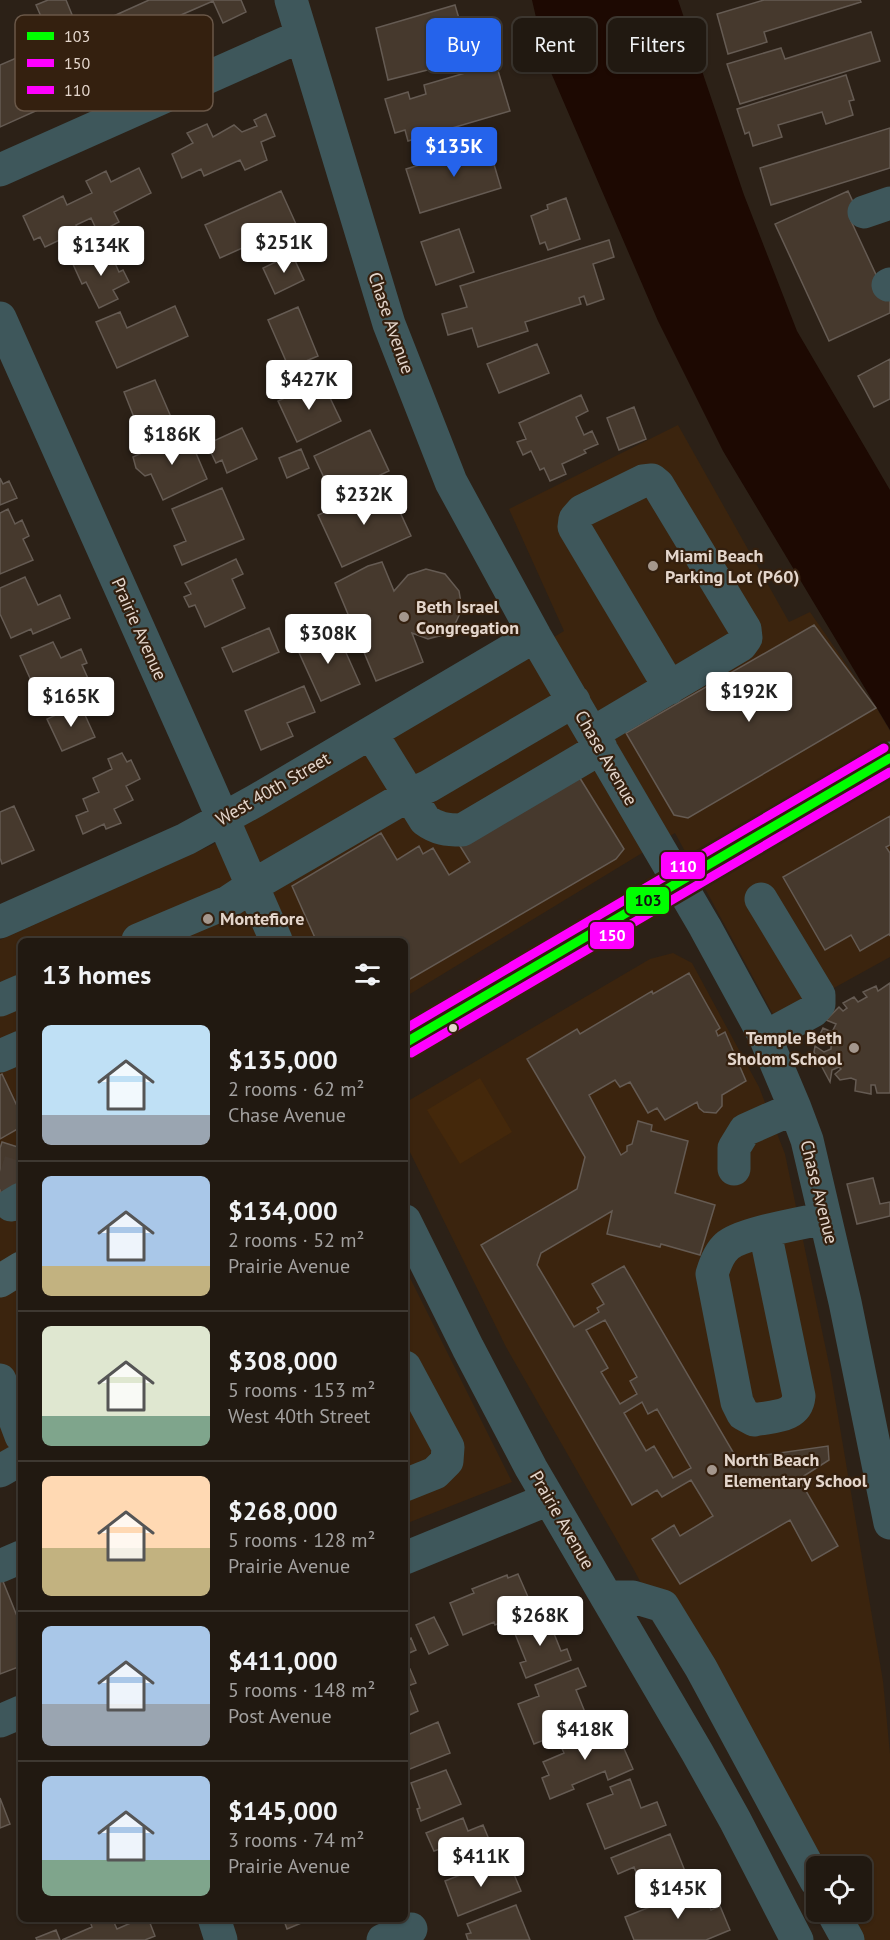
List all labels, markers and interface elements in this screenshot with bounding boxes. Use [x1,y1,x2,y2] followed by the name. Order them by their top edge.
[15,15,213,111] legend
[426,18,501,72] chip: Buy
[513,18,596,72] chip: Rent
[608,18,706,72] chip: Filters
[64,26,90,46] text: 103
[64,53,90,73] text: 150
[64,80,90,100] text: 110
[412,127,496,178] pin: $135K
[425,133,483,159] text: $135K
[242,223,326,274] pin: $251K
[59,226,143,277] pin: $134K
[255,229,313,255] text: $251K
[72,232,130,258] text: $134K
[363,269,420,377] street label: Chase Avenue
[267,360,351,411] pin: $427K
[280,366,338,392] text: $427K
[130,415,214,466] pin: $186K
[143,421,201,447] text: $186K
[322,475,406,526] pin: $232K
[335,481,393,507] text: $232K
[665,544,799,588] place label: Miami Beach Parking Lot (P60)
[646,559,660,573] marker: Miami Beach Parking Lot (P60)
[107,574,172,684] street label: Prairie Avenue
[416,595,519,639] place label: Beth Israel Congregation
[397,610,411,624] marker: Beth Israel Congregation
[286,614,370,665] pin: $308K
[299,620,357,646] text: $308K
[707,672,791,723] pin: $192K
[29,677,113,728] pin: $165K
[720,678,778,704] text: $192K
[42,683,100,709] text: $165K
[570,706,643,809] street label: Chase Avenue
[212,747,334,831] street label: West 40th Street
[660,851,706,880] line badge: 110
[669,856,697,876] text: 110
[625,886,670,915] line badge: 103
[634,890,662,910] text: 103
[220,907,304,930] place label: Montefiore
[201,912,215,926] marker: Montefiore
[589,921,635,950] line badge: 150
[598,925,626,945] text: 150
[42,958,151,991] text: 13 homes
[351,958,384,991] icon: filters
[447,1022,459,1034] unlabelled marker
[727,1026,843,1070] place label: Temple Beth Sholom School
[847,1041,861,1055] marker: Temple Beth Sholom School
[228,1043,338,1076] text: $135,000
[90,1049,162,1121] icon: home
[228,1076,364,1102] text: 2 rooms · 62 m²
[228,1102,346,1128] text: Chase Avenue
[795,1138,843,1246] street label: Chase Avenue
[228,1194,338,1227] text: $134,000
[90,1200,162,1272] icon: home
[228,1227,364,1253] text: 2 rooms · 52 m²
[228,1253,350,1279] text: Prairie Avenue
[228,1344,338,1377] text: $308,000
[90,1350,162,1422] icon: home
[228,1377,375,1403] text: 5 rooms · 153 m²
[228,1403,370,1429] text: West 40th Street
[724,1448,868,1492] place label: North Beach Elementary School
[705,1463,719,1477] marker: North Beach Elementary School
[525,1466,600,1573] street label: Prairie Avenue
[228,1494,338,1527] text: $268,000
[90,1500,162,1572] icon: home
[228,1527,375,1553] text: 5 rooms · 128 m²
[228,1553,350,1579] text: Prairie Avenue
[498,1596,582,1647] pin: $268K
[511,1602,569,1628] text: $268K
[228,1644,338,1677] text: $411,000
[90,1650,162,1722] icon: home
[228,1677,375,1703] text: 5 rooms · 148 m²
[228,1703,332,1729] text: Post Avenue
[543,1710,627,1761] pin: $418K
[556,1716,614,1742] text: $418K
[228,1794,338,1827] text: $145,000
[90,1800,162,1872] icon: home
[228,1827,364,1853] text: 3 rooms · 74 m²
[439,1837,523,1888] pin: $411K
[452,1843,510,1869] text: $411K
[228,1853,350,1879] text: Prairie Avenue
[806,1856,872,1922] map controls
[806,1856,872,1922] button: locate
[636,1869,720,1920] pin: $145K
[649,1875,707,1901] text: $145K

